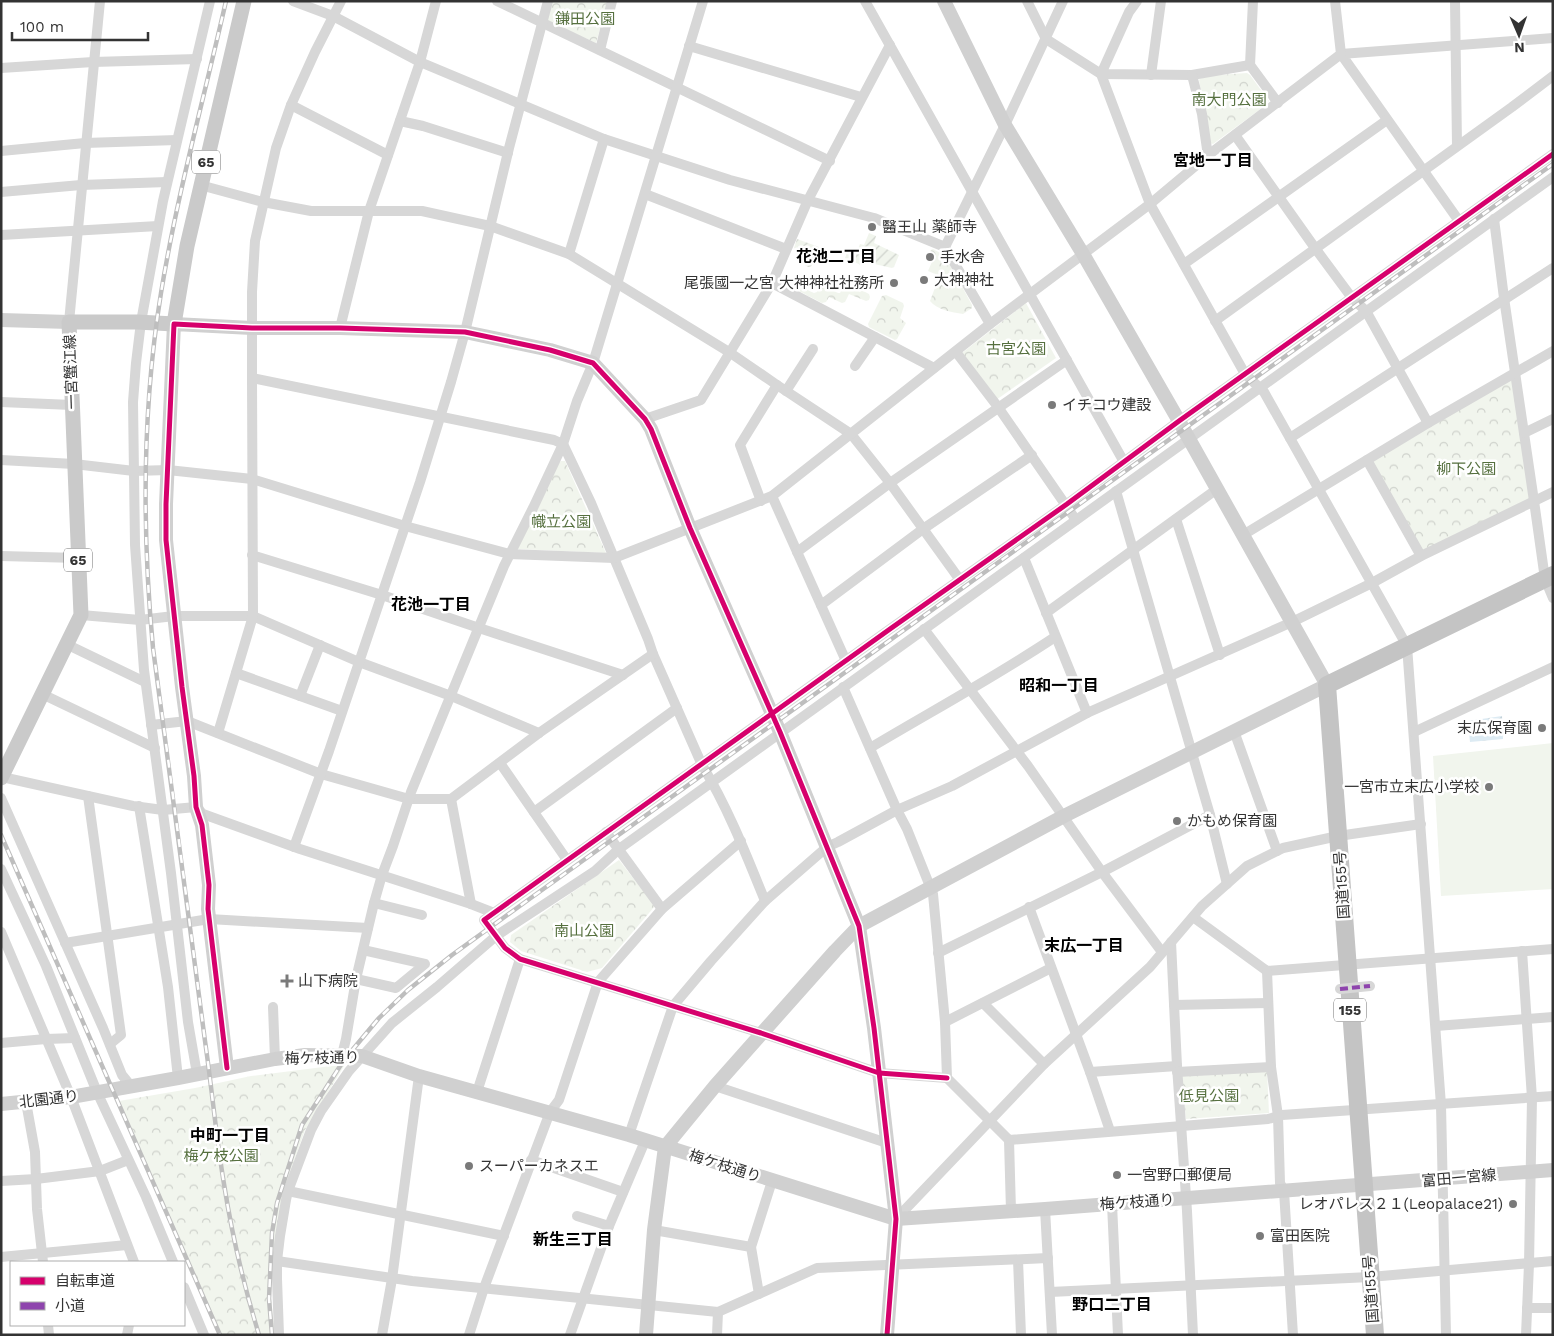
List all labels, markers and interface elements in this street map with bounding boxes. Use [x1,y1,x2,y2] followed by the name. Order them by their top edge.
[12,10,149,42] scale bar
[555,10,615,28] park label: 鎌田公園
[1494,10,1544,60] north arrow
[20,18,64,36] text: 100 m
[1514,40,1525,56] text: N
[1191,91,1267,109] park label: 南大門公園
[192,150,220,173] road number: 65
[1173,151,1253,170] district label: 宮地一丁目
[882,218,977,236] place label: 醫王山 薬師寺
[866,221,878,233] marker: 醫王山 薬師寺
[796,247,876,266] district label: 花池二丁目
[940,248,985,266] place label: 手水舎
[924,251,936,263] marker: 手水舎
[934,271,994,289] place label: 大神神社
[684,274,884,292] place label: 尾張國一之宮 大神神社社務所
[918,274,930,286] marker: 大神神社
[888,277,900,289] marker: 尾張國一之宮 大神神社社務所
[61,334,81,410] street label: 一宮蟹江線
[986,340,1046,358] park label: 古宮公園
[1062,396,1151,414] place label: イチコウ建設
[1046,399,1058,411] marker: イチコウ建設
[1436,460,1496,478] park label: 柳下公園
[531,513,591,531] park label: 幟立公園
[64,548,92,572] road number: 65
[391,595,471,614] district label: 花池一丁目
[1019,676,1099,695] district label: 昭和一丁目
[1457,719,1532,737] place label: 末広保育園
[1536,722,1548,734] marker: 末広保育園
[1344,778,1479,796] place label: 一宮市立末広小学校
[1483,781,1495,793] marker: 一宮市立末広小学校
[1187,812,1277,830] place label: かもめ保育園
[1171,815,1183,827] marker: かもめ保育園
[1331,850,1353,920] street label: 国道155号
[554,922,614,940] park label: 南山公園
[1044,936,1124,955] district label: 末広一丁目
[298,972,358,990] place label: 山下病院
[280,974,294,988] marker: 山下病院
[1334,998,1366,1022] road number: 155
[284,1048,360,1068] street label: 梅ケ枝通り
[18,1086,80,1112] street label: 北園通り
[1179,1087,1239,1105] park label: 低見公園
[190,1126,270,1145] district label: 中町一丁目
[687,1146,763,1186] street label: 梅ケ枝通り
[183,1147,259,1165] park label: 梅ケ枝公園
[479,1157,599,1175] place label: スーパーカネスエ
[463,1160,475,1172] marker: スーパーカネスエ
[1127,1166,1232,1184] place label: 一宮野口郵便局
[1421,1166,1497,1190] street label: 富田一宮線
[1111,1169,1123,1181] marker: 一宮野口郵便局
[1099,1190,1175,1214] street label: 梅ケ枝通り
[1298,1195,1503,1213] place label: レオパレス２１(Leopalace21)
[1507,1198,1519,1210] marker: レオパレス２１(Leopalace21)
[1270,1227,1330,1245] place label: 富田医院
[533,1230,613,1249] district label: 新生三丁目
[1254,1230,1266,1242] marker: 富田医院
[1360,1254,1382,1324] street label: 国道155号
[10,1261,185,1326] legend
[55,1272,115,1290] text: 自転車道
[1072,1295,1152,1314] district label: 野口二丁目
[55,1297,85,1315] text: 小道

